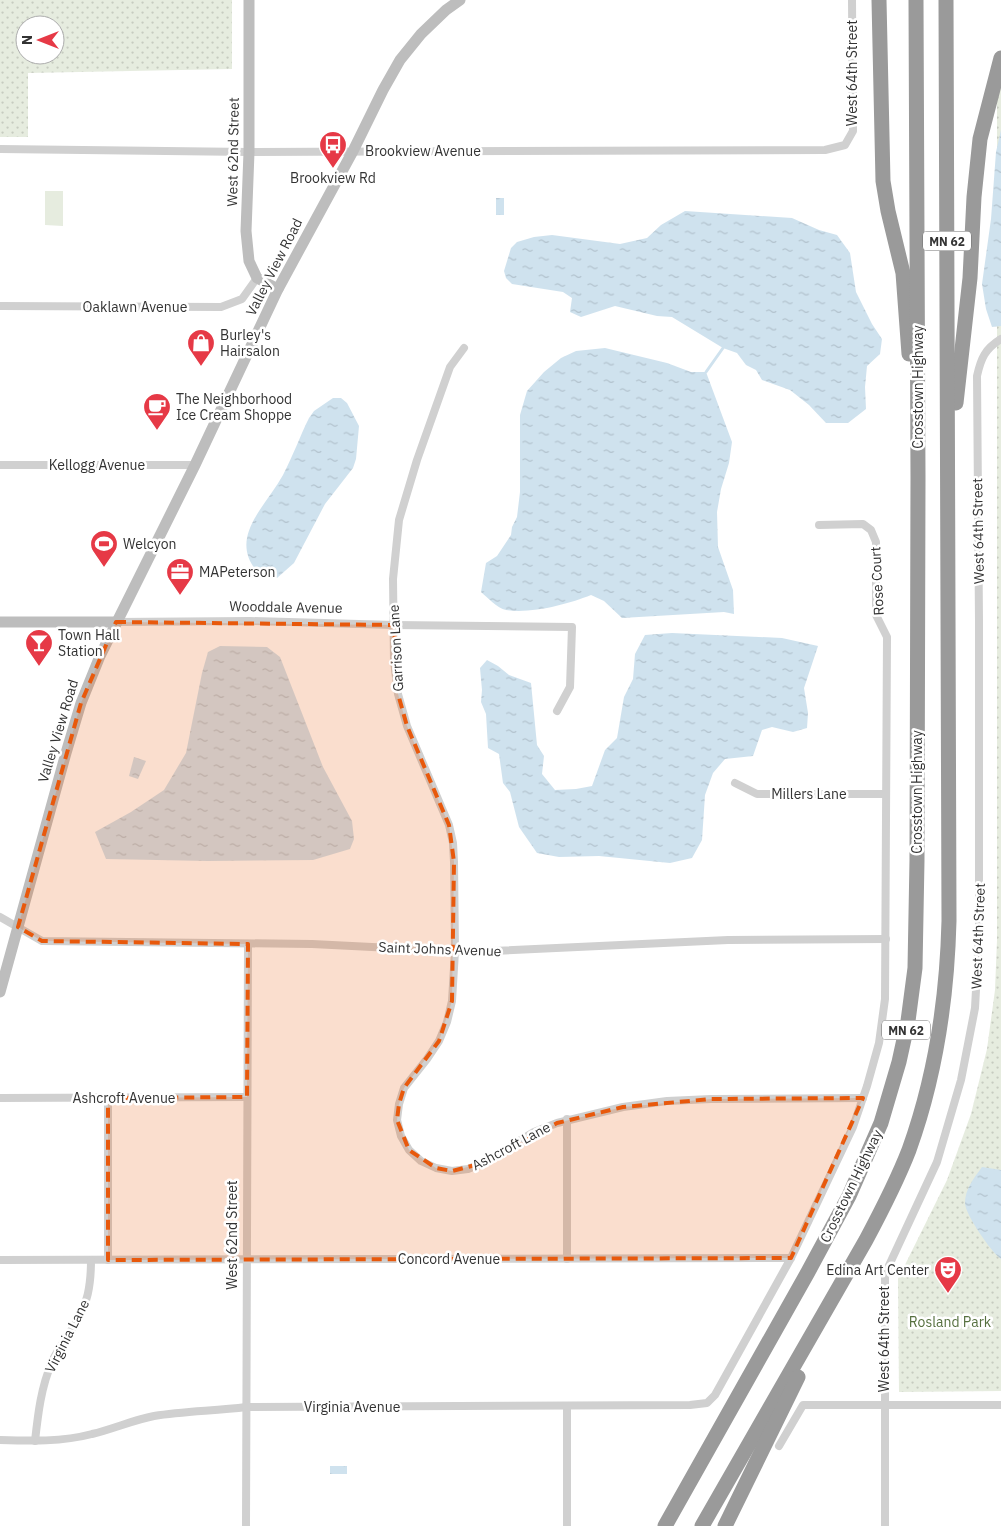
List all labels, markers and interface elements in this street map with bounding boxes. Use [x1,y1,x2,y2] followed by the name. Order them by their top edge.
[15,15,65,65] north arrow
[843,20,861,126] street label: West 64th Street
[18,35,36,45] text: N
[223,97,243,207] street label: West 62nd Street
[318,130,348,169] bus stop icon: Brookview Rd
[365,142,481,160] street label: Brookview Avenue
[290,169,376,187] place label: Brookview Rd
[242,215,306,319] street label: Valley View Road
[923,232,971,250] road number: MN 62
[83,298,188,316] street label: Oaklawn Avenue
[909,325,927,449] street label: Crosstown Highway
[220,326,280,360] place label: Burley's Hairsalon
[186,328,216,367] shop icon: Burley's Hairsalon
[176,390,292,424] place label: The Neighborhood Ice Cream Shoppe
[142,392,172,431] cafe icon: The Neighborhood Ice Cream Shoppe
[49,456,146,474] street label: Kellogg Avenue
[968,478,988,584] street label: West 64th Street
[89,529,119,568] sports icon: Welcyon
[123,535,177,553] place label: Welcyon
[866,546,888,616] street label: Rose Court
[165,557,195,596] office icon: MAPeterson
[199,563,276,581] place label: MAPeterson
[229,597,343,617] street label: Wooddale Avenue
[385,604,407,692] street label: Garrison Lane
[58,626,120,660] place label: Town Hall Station
[24,628,54,667] bar icon: Town Hall Station
[34,677,82,785] street label: Valley View Road
[908,730,926,854] street label: Crosstown Highway
[771,785,847,803] street label: Millers Lane
[967,883,989,989] street label: West 64th Street
[378,938,502,960] street label: Saint Johns Avenue
[882,1020,930,1040] road number: MN 62
[72,1089,176,1107] street label: Ashcroft Avenue
[469,1118,554,1174] street label: Ashcroft Lane
[816,1127,886,1245] street label: Crosstown Highway
[223,1180,241,1290] street label: West 62nd Street
[398,1250,501,1268] street label: Concord Avenue
[933,1255,963,1294] theatre icon: Edina Art Center
[826,1261,929,1279] place label: Edina Art Center
[875,1286,893,1392] street label: West 64th Street
[41,1296,93,1376] street label: Virginia Lane
[909,1313,992,1331] park label: Rosland Park
[304,1398,401,1416] street label: Virginia Avenue

